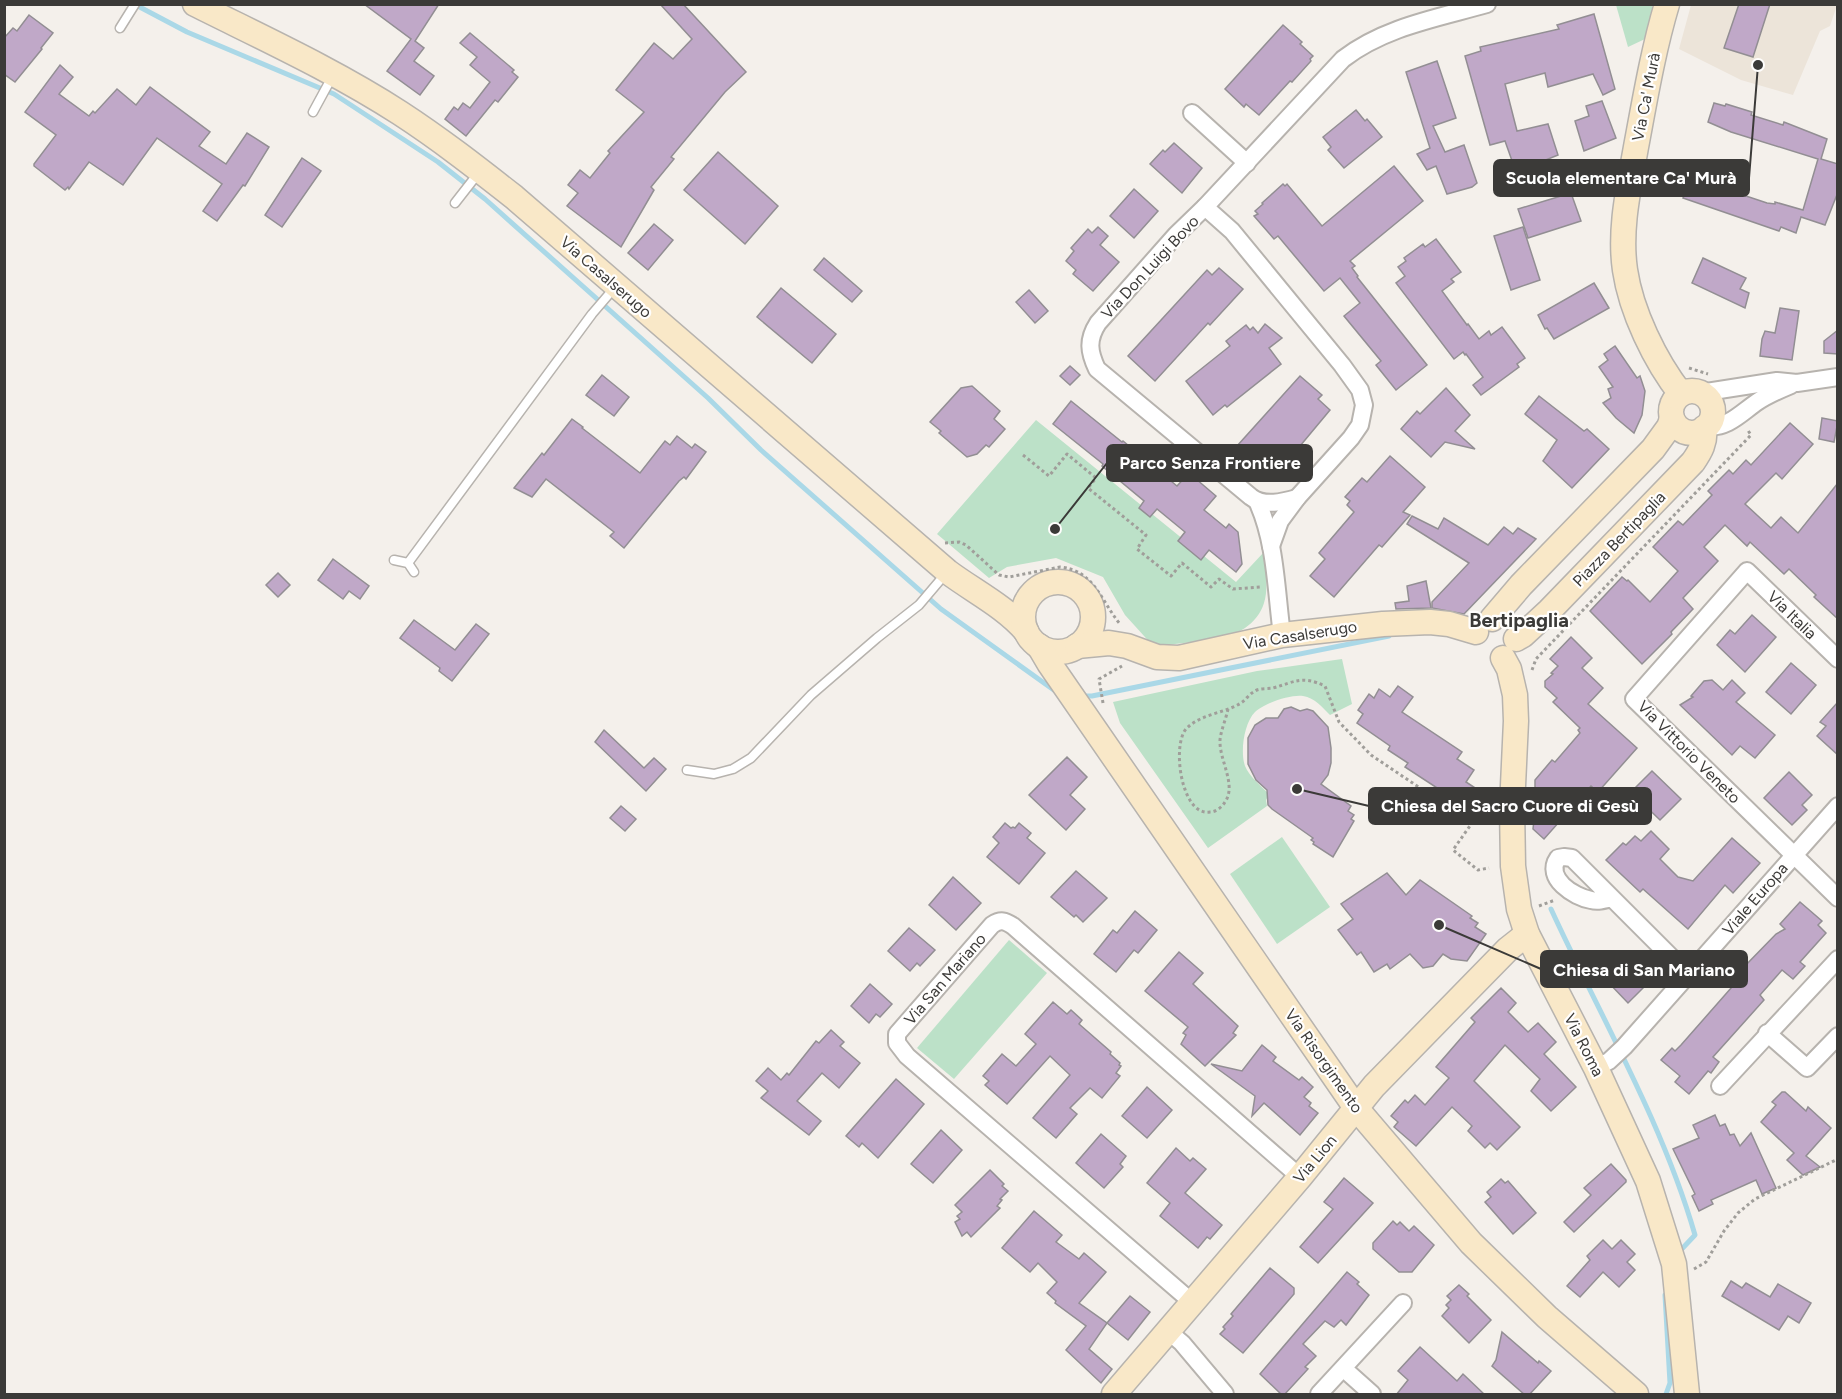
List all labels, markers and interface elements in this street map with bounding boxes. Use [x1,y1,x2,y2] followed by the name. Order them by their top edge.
[1628,51,1664,143] street label: Via Ca' Murà
[1494,160,1749,196] callout: Scuola elementare Ca' Murà
[1505,167,1737,189] text: Scuola elementare Ca' Murà
[1097,211,1203,323] street label: Via Don Luigi Bovo
[556,232,656,322] street label: Via Casalserugo
[1107,445,1312,481] callout: Parco Senza Frontiere
[1119,452,1301,474] text: Parco Senza Frontiere
[1569,487,1669,591] street label: Piazza Bertipaglia
[1764,587,1820,643] street label: Via Italia
[1469,608,1569,632] district label: Bertipaglia
[1242,617,1358,653] street label: Via Casalserugo
[1634,697,1744,807] street label: Via Vittorio Veneto
[1369,788,1651,824] callout: Chiesa del Sacro Cuore di Gesù
[1381,795,1639,817] text: Chiesa del Sacro Cuore di Gesù
[1718,859,1792,939] street label: Viale Europa
[900,929,990,1029] street label: Via San Mariano
[1541,951,1747,987] callout: Chiesa di San Mariano
[1553,959,1735,981] text: Chiesa di San Mariano
[1281,1005,1367,1117] street label: Via Risorgimento
[1560,1010,1608,1080] street label: Via Roma
[1289,1131,1341,1187] street label: Via Lion

